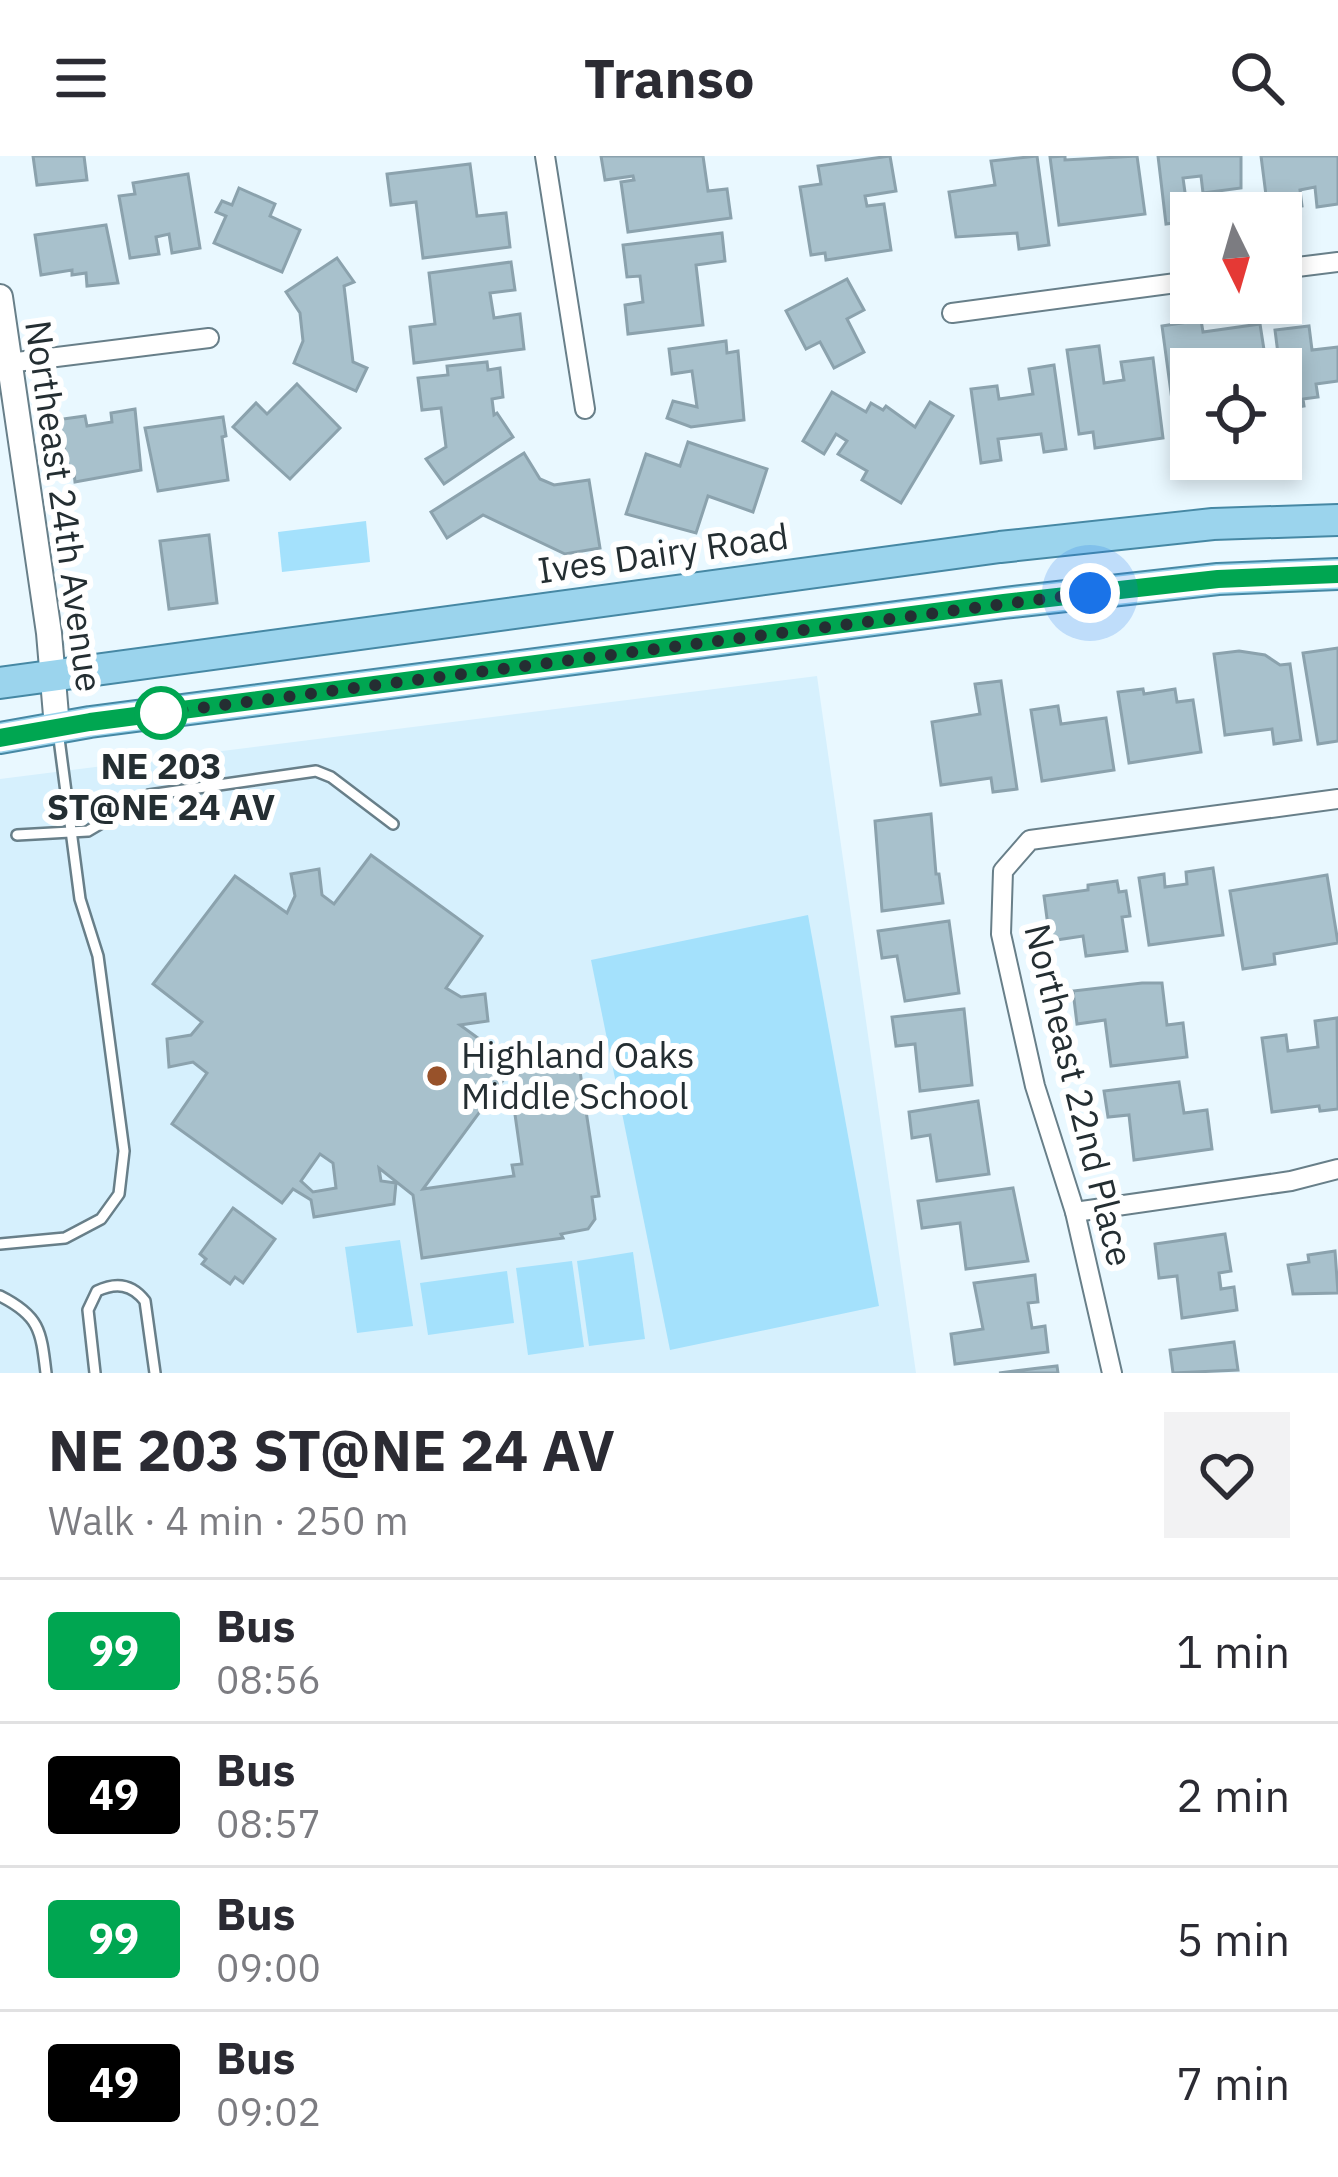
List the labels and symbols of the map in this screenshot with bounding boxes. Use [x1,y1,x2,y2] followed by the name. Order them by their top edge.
[1170,192,1302,324] north arrow
[15,317,114,695] street label: Northeast 24th Avenue
[534,512,791,593] street label: Ives Dairy Road
[1060,563,1120,623] your location
[136,688,186,738] marker: NE 203 ST@NE 24 AV
[47,742,275,830] place label: NE 203 ST@NE 24 AV
[1014,919,1145,1271] street label: Northeast 22nd Place
[461,1031,695,1119] place label: Highland Oaks Middle School
[424,1063,450,1089] marker: Highland Oaks Middle School

